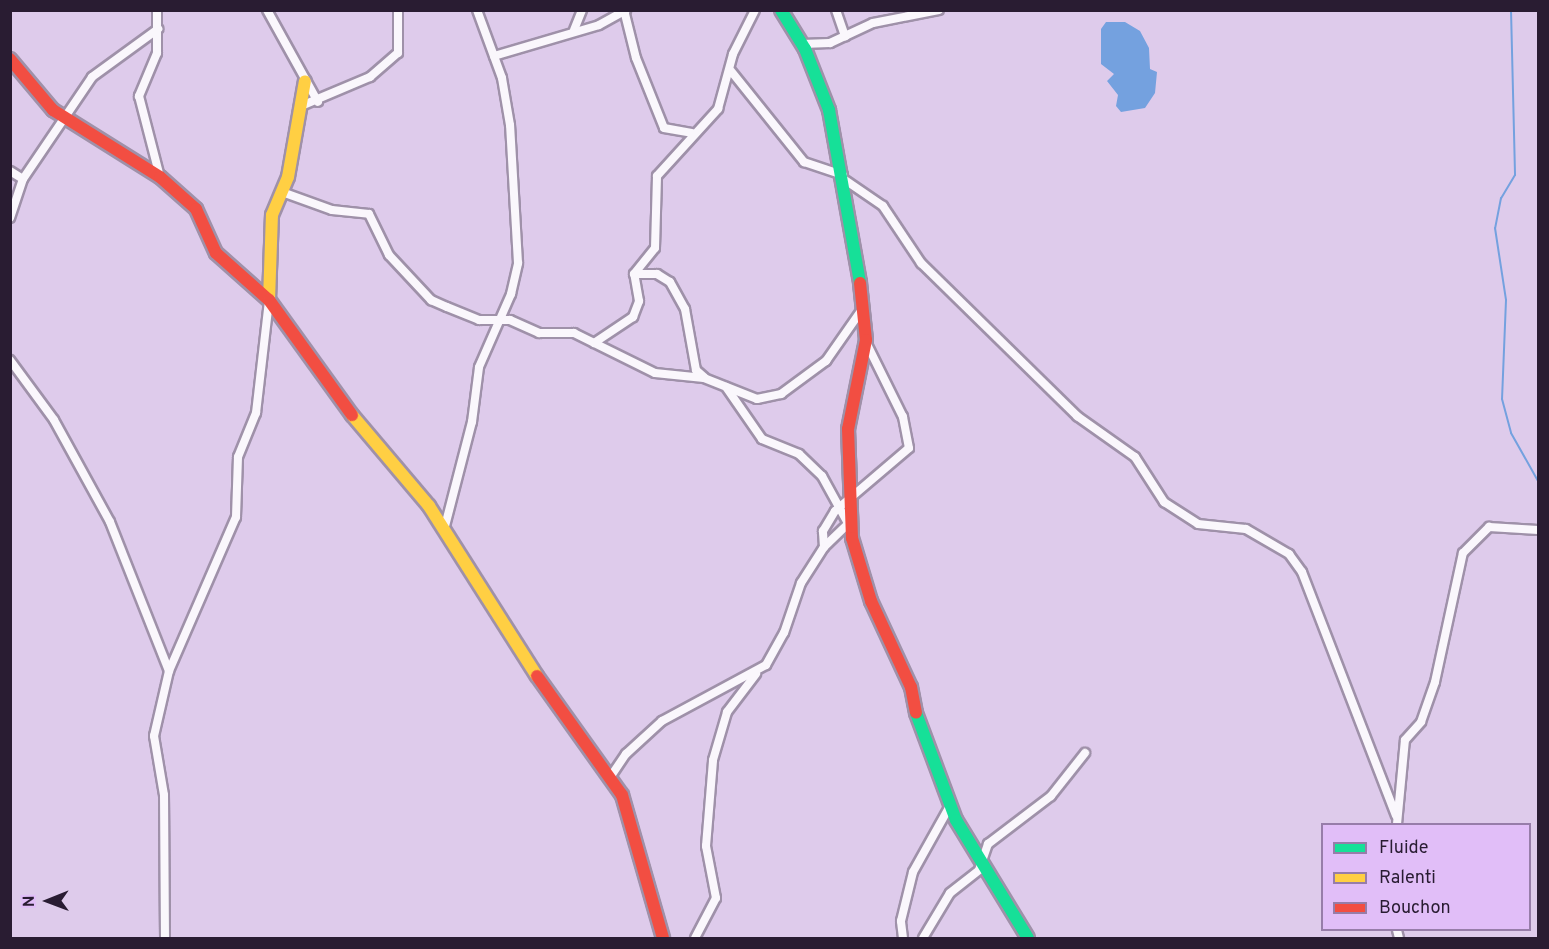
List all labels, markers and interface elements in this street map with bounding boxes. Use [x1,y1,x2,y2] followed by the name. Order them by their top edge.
[1321,823,1531,931] legend
[1379,837,1428,860] text: Fluide
[1379,867,1436,890] text: Ralenti
[18,871,78,931] north arrow
[20,895,40,907] text: N
[1379,897,1451,920] text: Bouchon

